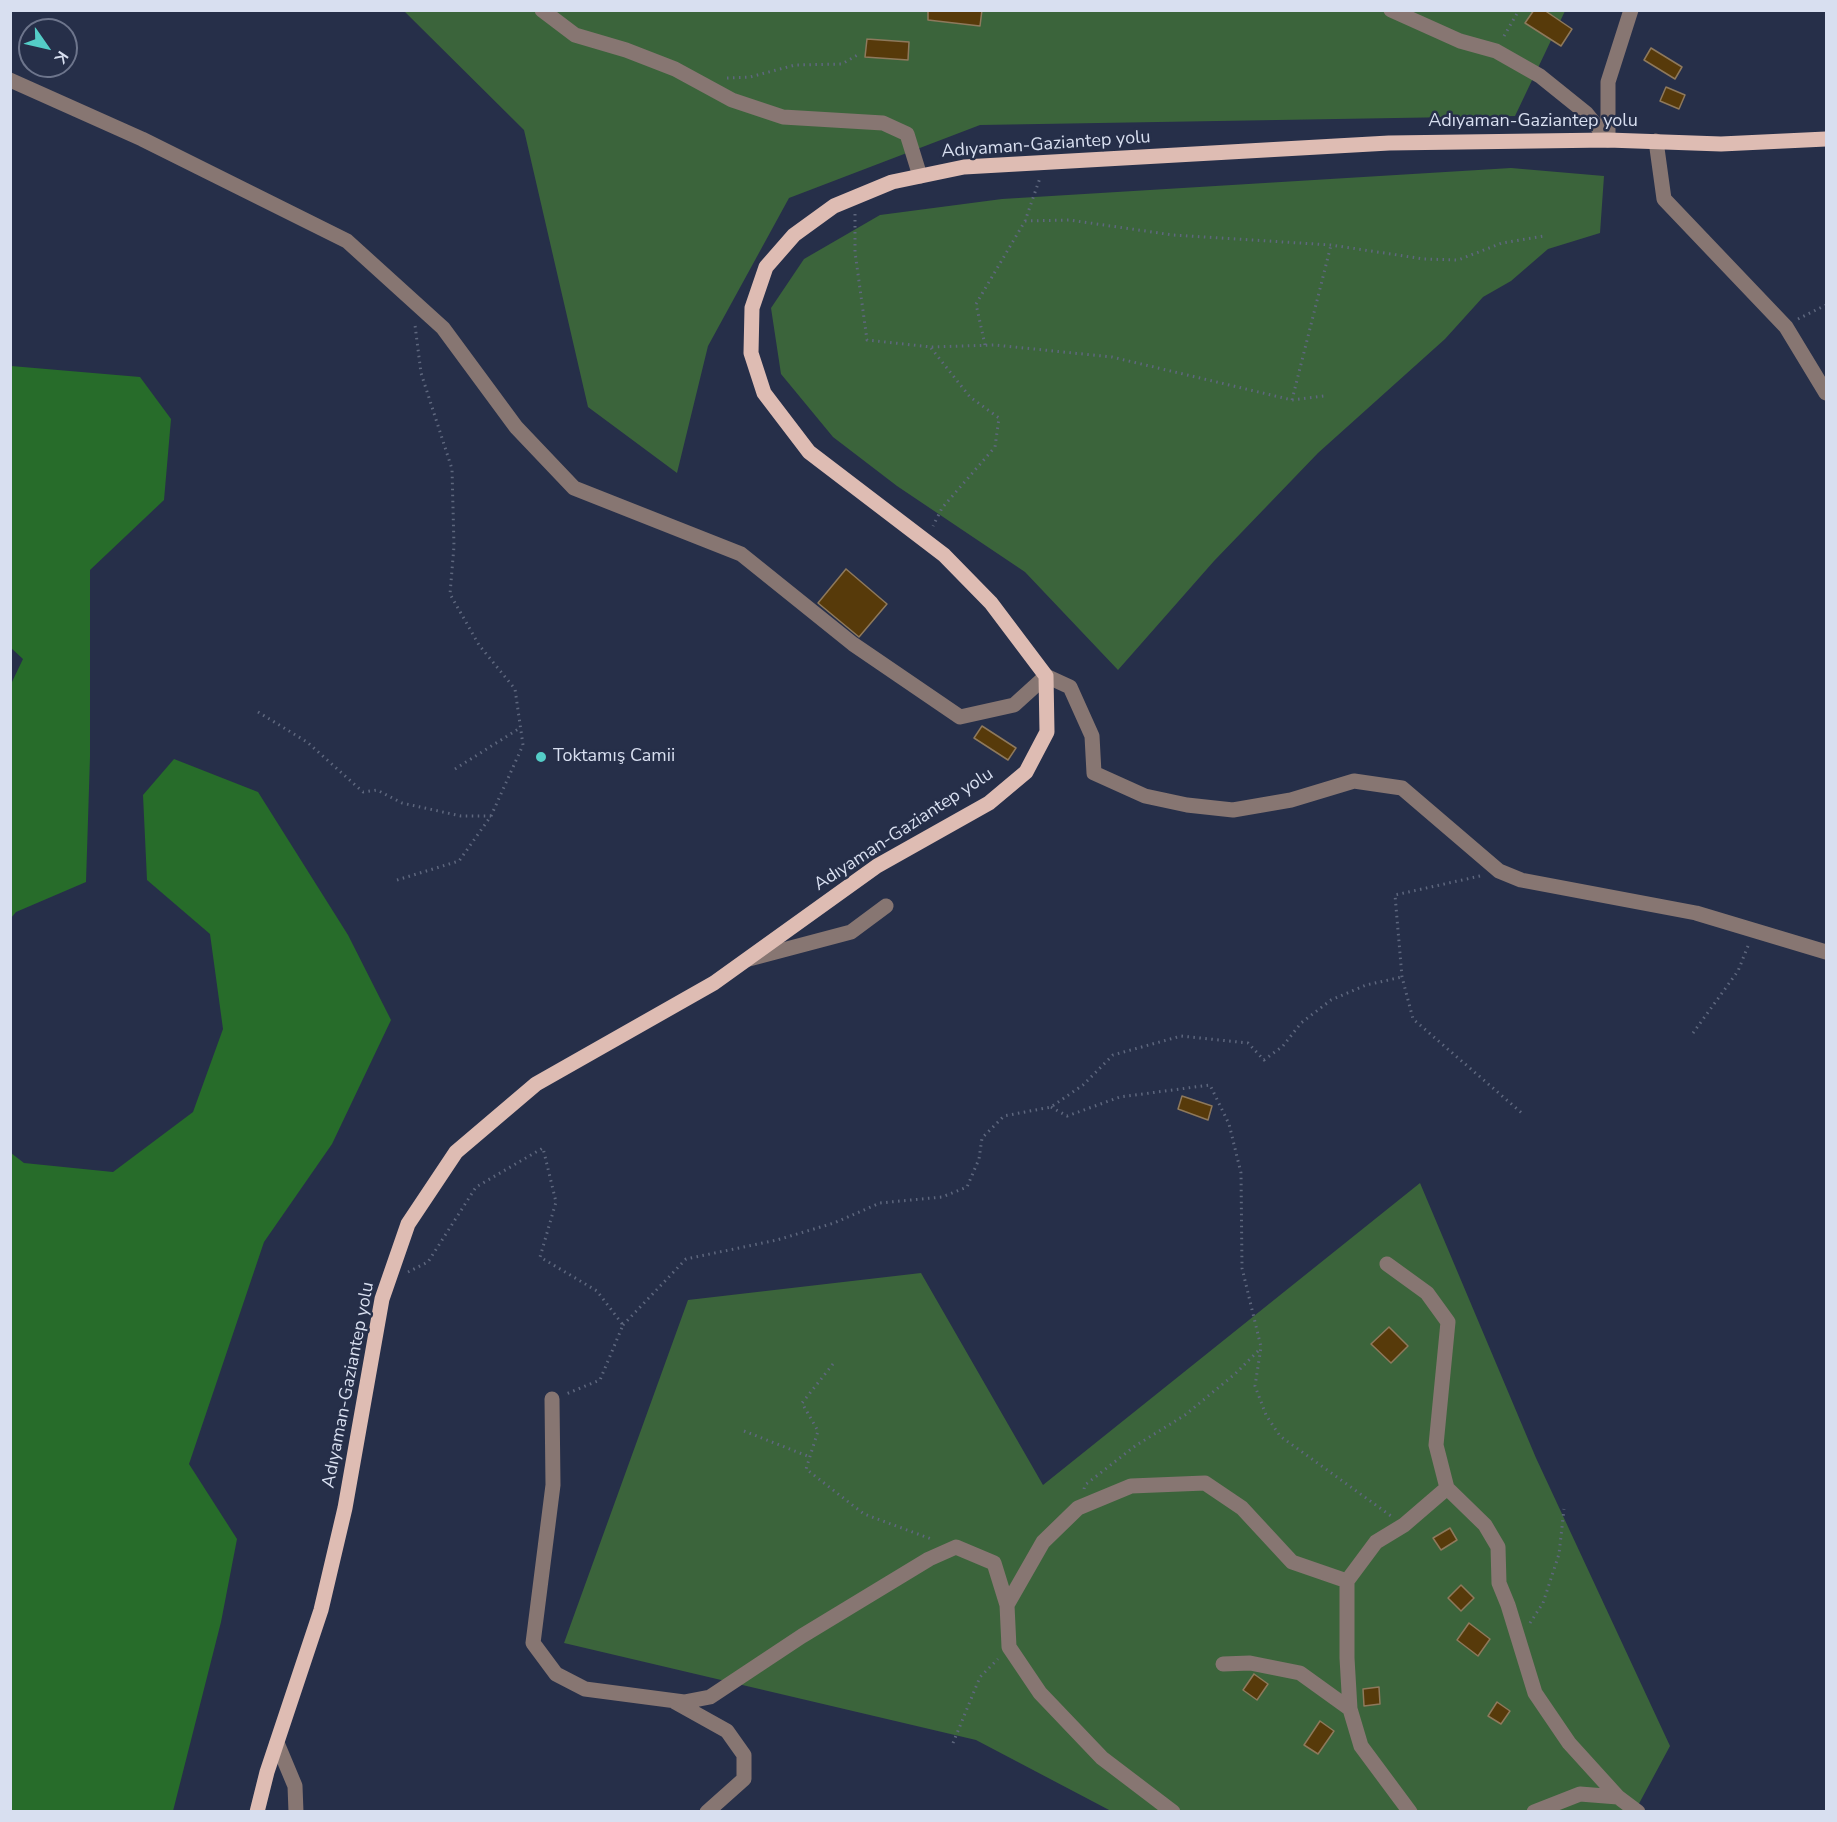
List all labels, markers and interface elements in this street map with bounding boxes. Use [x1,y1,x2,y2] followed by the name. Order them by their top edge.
[18,18,78,78] north arrow
[49,46,73,68] text: K
[1428,111,1638,133] street label: Adıyaman-Gaziantep yolu
[941,127,1151,163] street label: Adıyaman-Gaziantep yolu
[553,746,675,768] place label: Toktamış Camii
[534,750,548,764] marker: Toktamış Camii
[810,764,998,896] street label: Adıyaman-Gaziantep yolu
[318,1280,380,1490] street label: Adıyaman-Gaziantep yolu

